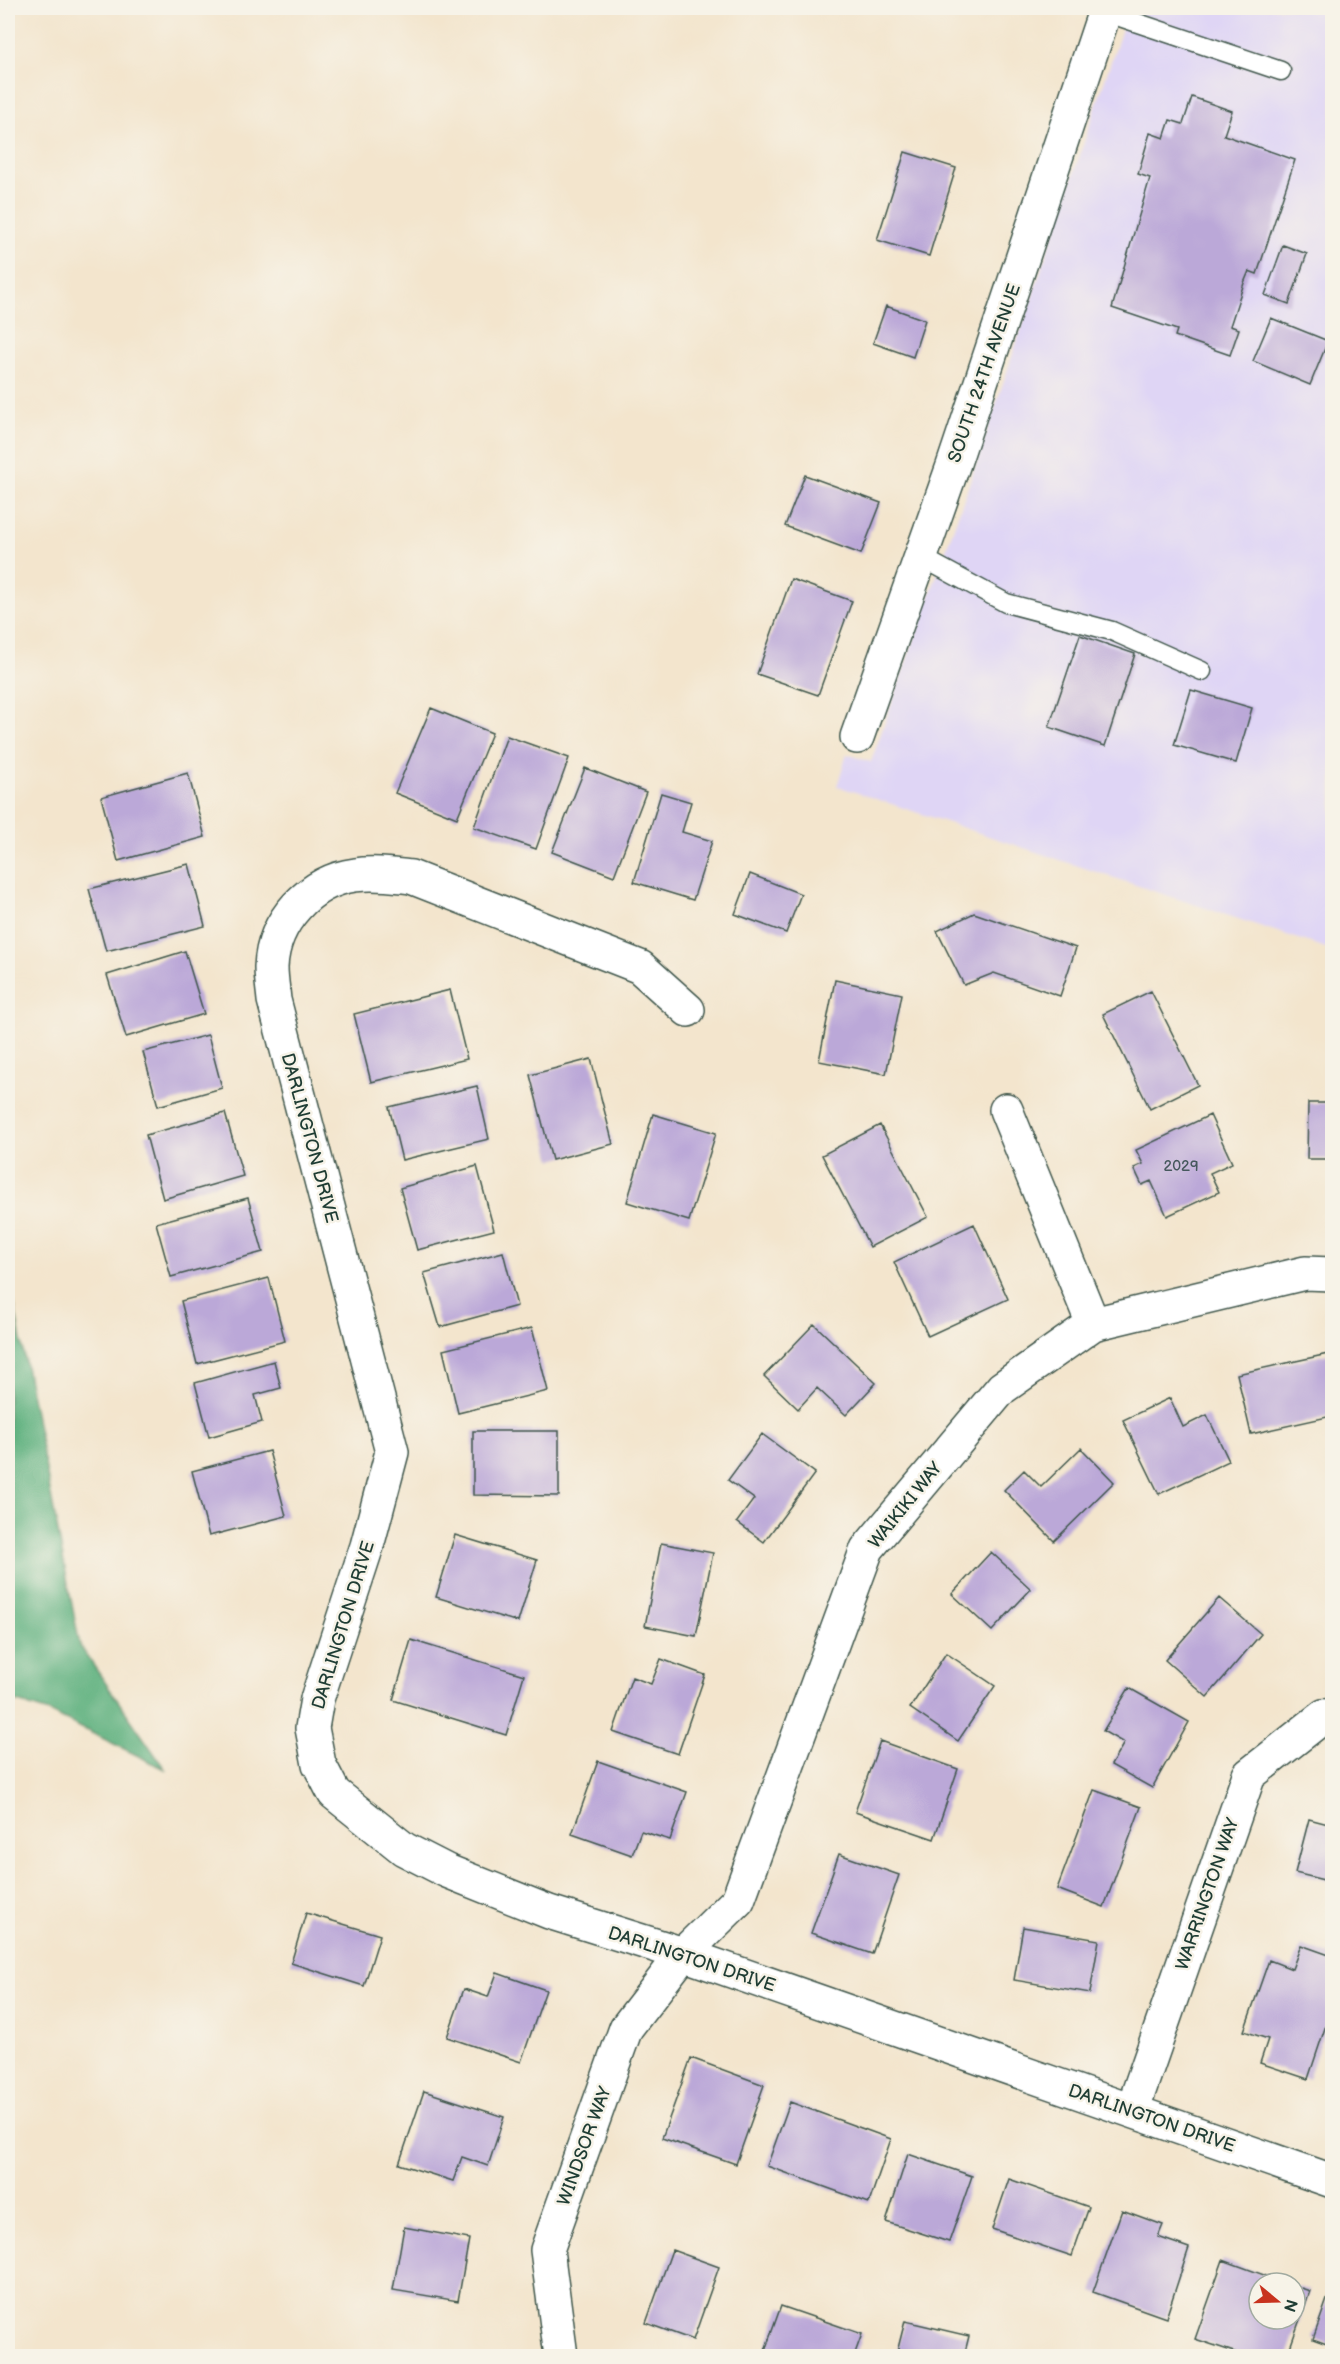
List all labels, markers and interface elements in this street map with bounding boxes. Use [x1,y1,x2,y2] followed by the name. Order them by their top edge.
[944,281,1025,465] street label: SOUTH 24TH AVENUE
[277,1051,342,1225] street label: DARLINGTON DRIVE
[1163,1157,1199,1176] house number: 2029
[864,1458,947,1553] street label: WAIKIKI WAY
[308,1538,379,1712] street label: DARLINGTON DRIVE
[1172,1815,1244,1973] street label: WARRINGTON WAY
[605,1922,778,1997] street label: DARLINGTON DRIVE
[1066,2080,1238,2157] street label: DARLINGTON DRIVE
[553,2083,616,2208] street label: WINDSOR WAY
[1247,2271,1307,2331] north arrow
[1279,2297,1301,2314] text: N

